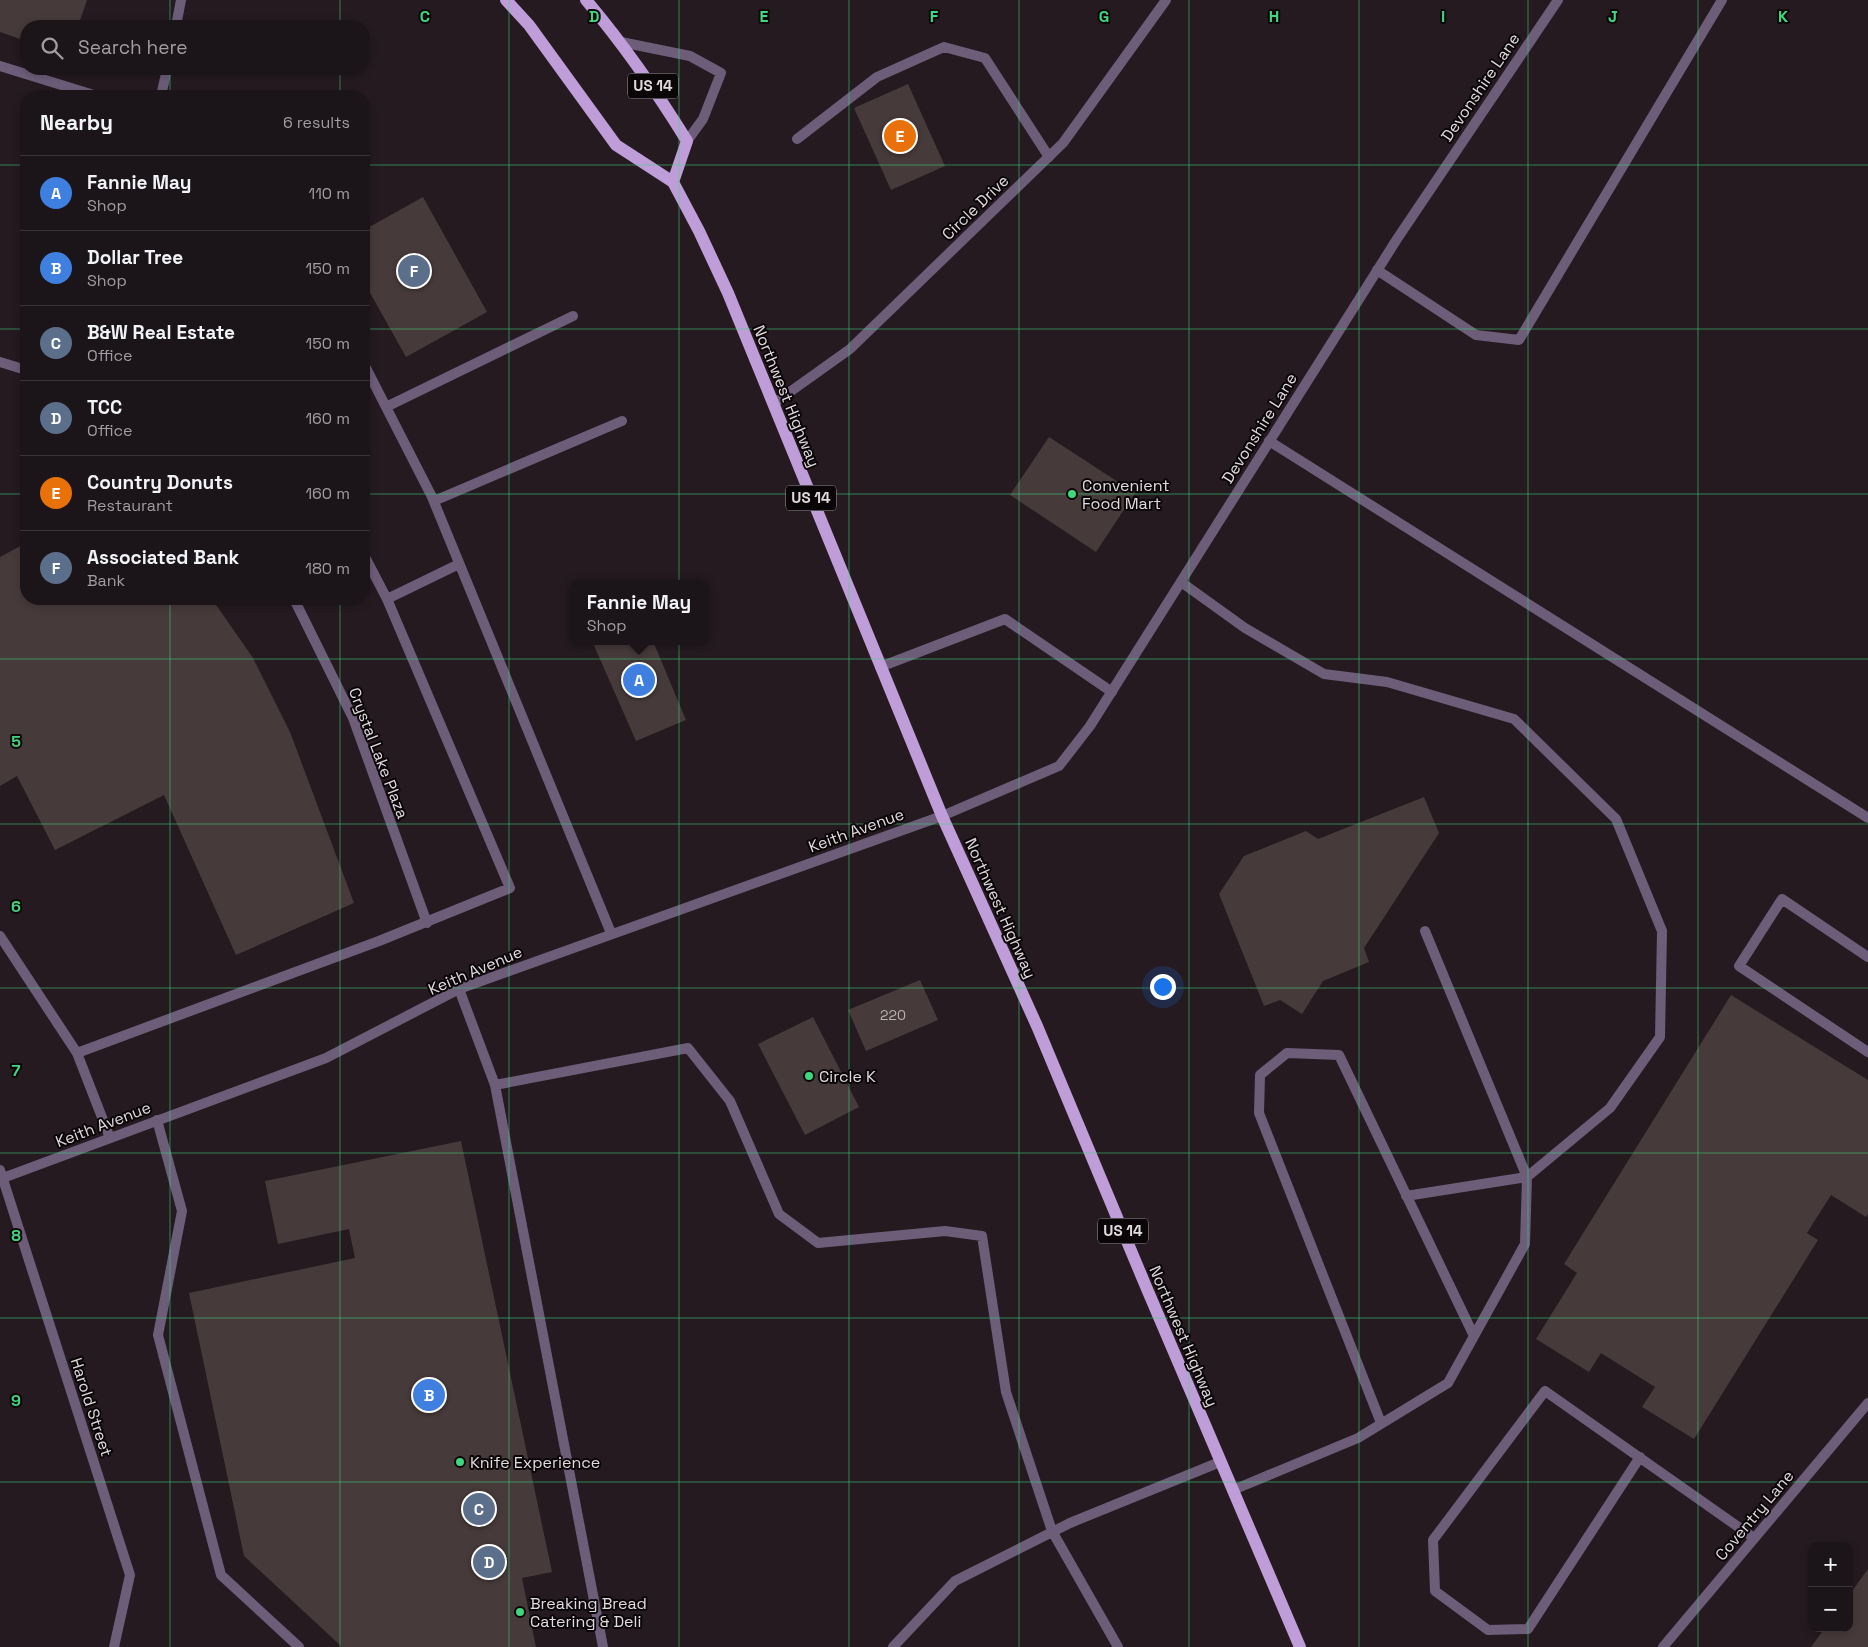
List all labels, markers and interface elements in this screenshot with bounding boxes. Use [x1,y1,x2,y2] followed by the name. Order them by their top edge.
[420,6,430,27] text: C
[589,6,599,27] text: D
[760,6,769,27] text: E
[930,6,939,27] text: F
[1099,6,1109,27] text: G
[1269,6,1279,27] text: H
[1441,6,1445,27] text: I
[1608,6,1618,27] text: J
[1778,6,1788,27] text: K
[20,20,370,75] search box
[1436,29,1524,146] street label: Devonshire Lane
[38,34,66,62] icon: search
[78,35,188,60] text: Search here
[628,74,678,98] road number: US 14
[40,109,113,136] text: Nearby
[283,112,350,133] text: 6 results
[884,117,916,155] pin: E
[87,170,191,195] text: Fannie May
[937,170,1013,245] street label: Circle Drive
[51,183,61,204] text: A
[308,183,350,204] text: 110 m
[87,195,127,216] text: Shop
[87,245,183,270] text: Dollar Tree
[398,252,430,290] pin: F
[51,258,61,279] text: B
[306,258,350,279] text: 150 m
[87,270,127,291] text: Shop
[87,320,235,345] text: B&W Real Estate
[748,322,825,470] street label: Northwest Highway
[51,333,61,354] text: C
[306,333,350,354] text: 150 m
[87,345,133,366] text: Office
[1217,369,1302,487] street label: Devonshire Lane
[87,395,122,420] text: TCC
[51,408,61,429] text: D
[305,408,350,429] text: 160 m
[87,420,133,441] text: Office
[87,470,233,495] text: Country Donuts
[1082,475,1170,514] place label: Convenient Food Mart
[52,483,60,504] text: E
[305,483,350,504] text: 160 m
[786,486,836,510] road number: US 14
[1066,488,1078,500] marker: Convenient Food Mart
[87,495,173,516] text: Restaurant
[87,545,239,570] text: Associated Bank
[52,558,60,579] text: F
[305,558,350,579] text: 180 m
[87,570,125,591] text: Bank
[569,580,709,645] popup
[587,590,691,615] text: Fannie May
[587,615,627,636] text: Shop
[623,661,655,699] pin: A
[344,685,413,822] street label: Crystal Lake Plaza
[11,731,21,752] text: 5
[805,803,907,858] street label: Keith Avenue
[960,835,1041,982] street label: Northwest Highway
[11,896,21,917] text: 6
[425,941,526,1000] street label: Keith Avenue
[1150,974,1176,1000] your location
[880,1006,906,1024] house number: 220
[12,1060,21,1081] text: 7
[819,1066,876,1087] place label: Circle K
[803,1070,815,1082] marker: Circle K
[53,1097,154,1152] street label: Keith Avenue
[1098,1218,1148,1244] road number: US 14
[11,1225,21,1246] text: 8
[1144,1262,1223,1410] street label: Northwest Highway
[66,1355,117,1459] street label: Harold Street
[413,1376,445,1414] pin: B
[11,1390,21,1411] text: 9
[470,1452,600,1473] place label: Knife Experience
[454,1456,466,1468] marker: Knife Experience
[1710,1466,1798,1565] street label: Coventry Lane
[463,1490,495,1528] pin: C
[1808,1542,1853,1632] map controls
[1808,1542,1853,1587] button: +
[473,1543,505,1581] pin: D
[1808,1587,1853,1632] button: −
[530,1593,647,1632] place label: Breaking Bread Catering & Deli
[514,1606,526,1618] marker: Breaking Bread Catering & Deli

